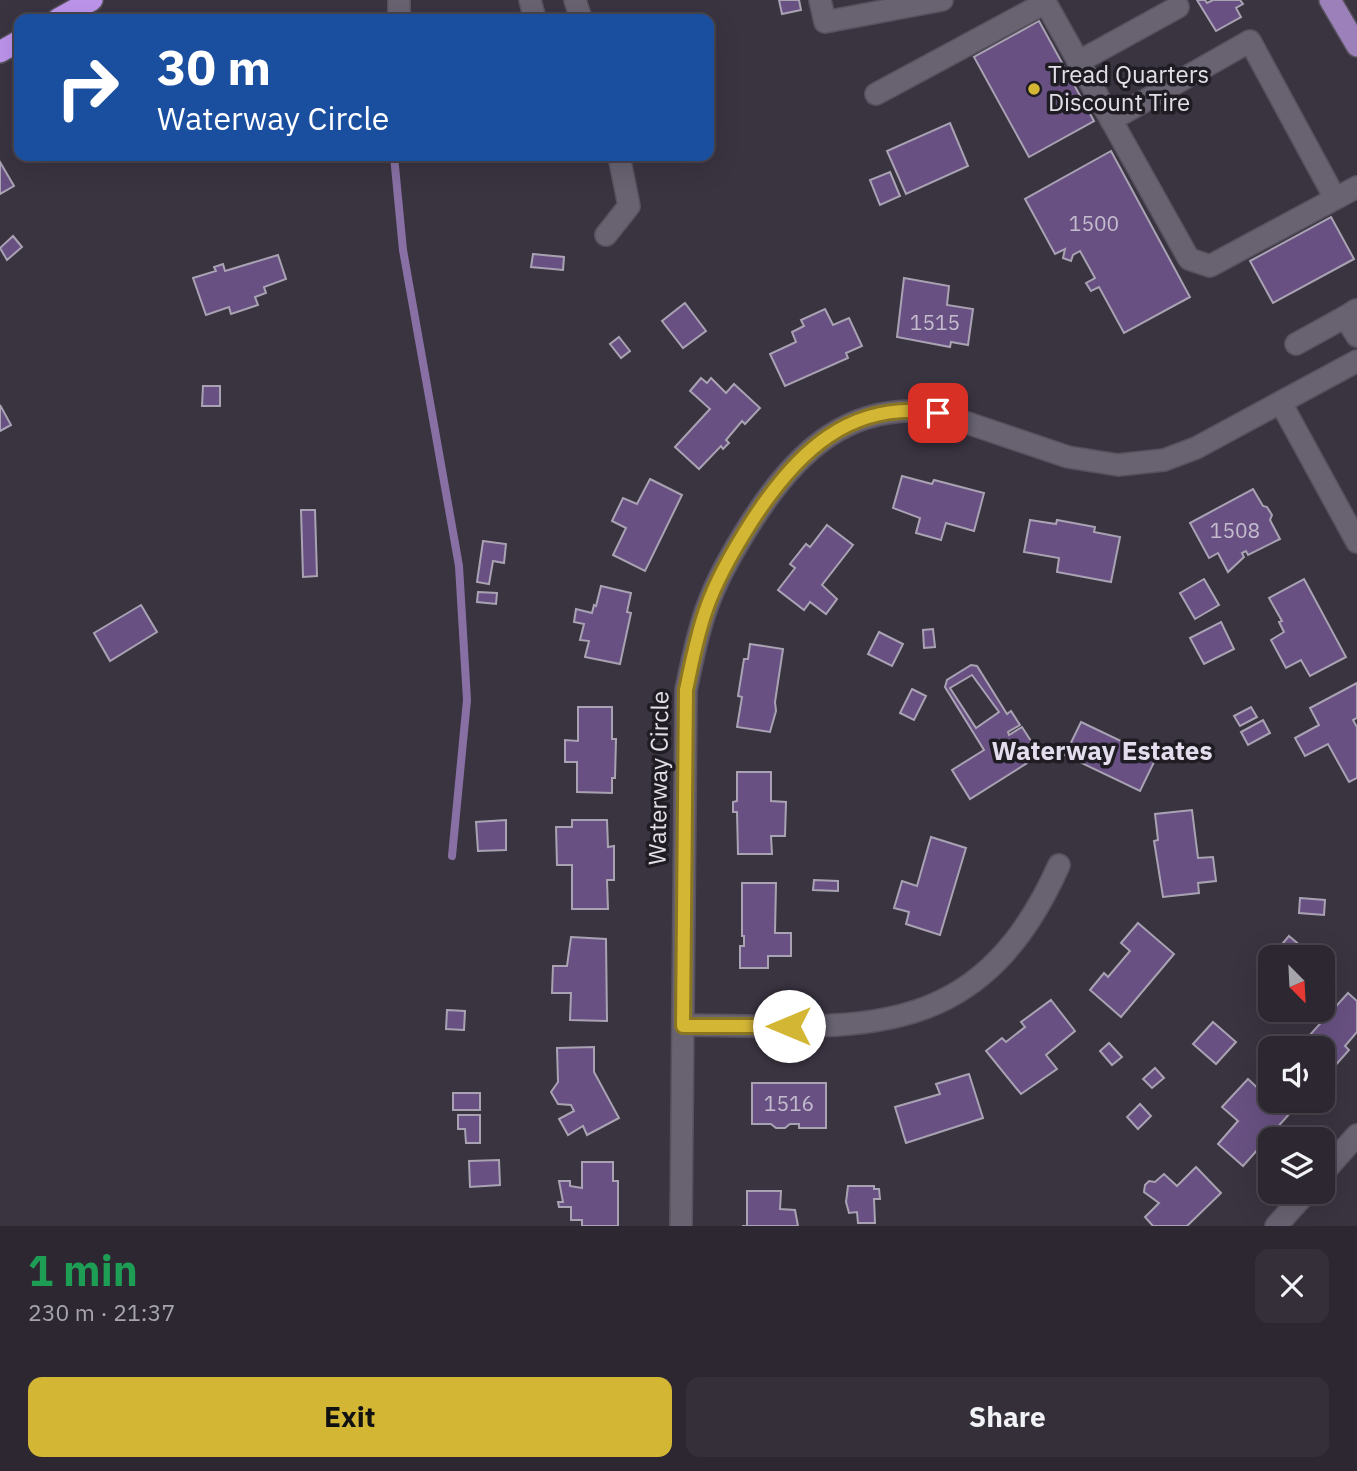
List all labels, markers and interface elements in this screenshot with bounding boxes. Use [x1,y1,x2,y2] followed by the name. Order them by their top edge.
[157,35,271,98] text: 30 m
[42,42,133,133] icon: right
[1048,58,1209,118] place label: Tread Quarters Discount Tire
[1026,81,1042,97] marker: Tread Quarters Discount Tire
[157,97,389,139] text: Waterway Circle
[1069,209,1119,237] house number: 1500
[910,308,960,336] house number: 1515
[908,383,968,443] pin
[919,394,957,432] icon: arrive
[1210,516,1260,544] house number: 1508
[640,691,676,865] street label: Waterway Circle
[991,733,1213,767] district label: Waterway Estates
[1258,945,1335,1022] north arrow
[1258,945,1335,1204] map controls
[752,989,826,1063] position arrow
[1258,1036,1335,1113] button: sound
[764,1089,814,1117] house number: 1516
[1258,1127,1335,1204] button: layers
[28,1243,138,1298] text: 1 min
[1255,1249,1329,1323] button: close
[28,1297,175,1327] text: 230 m · 21:37
[28,1377,672,1457] button: Exit
[686,1377,1329,1457] button: Share

